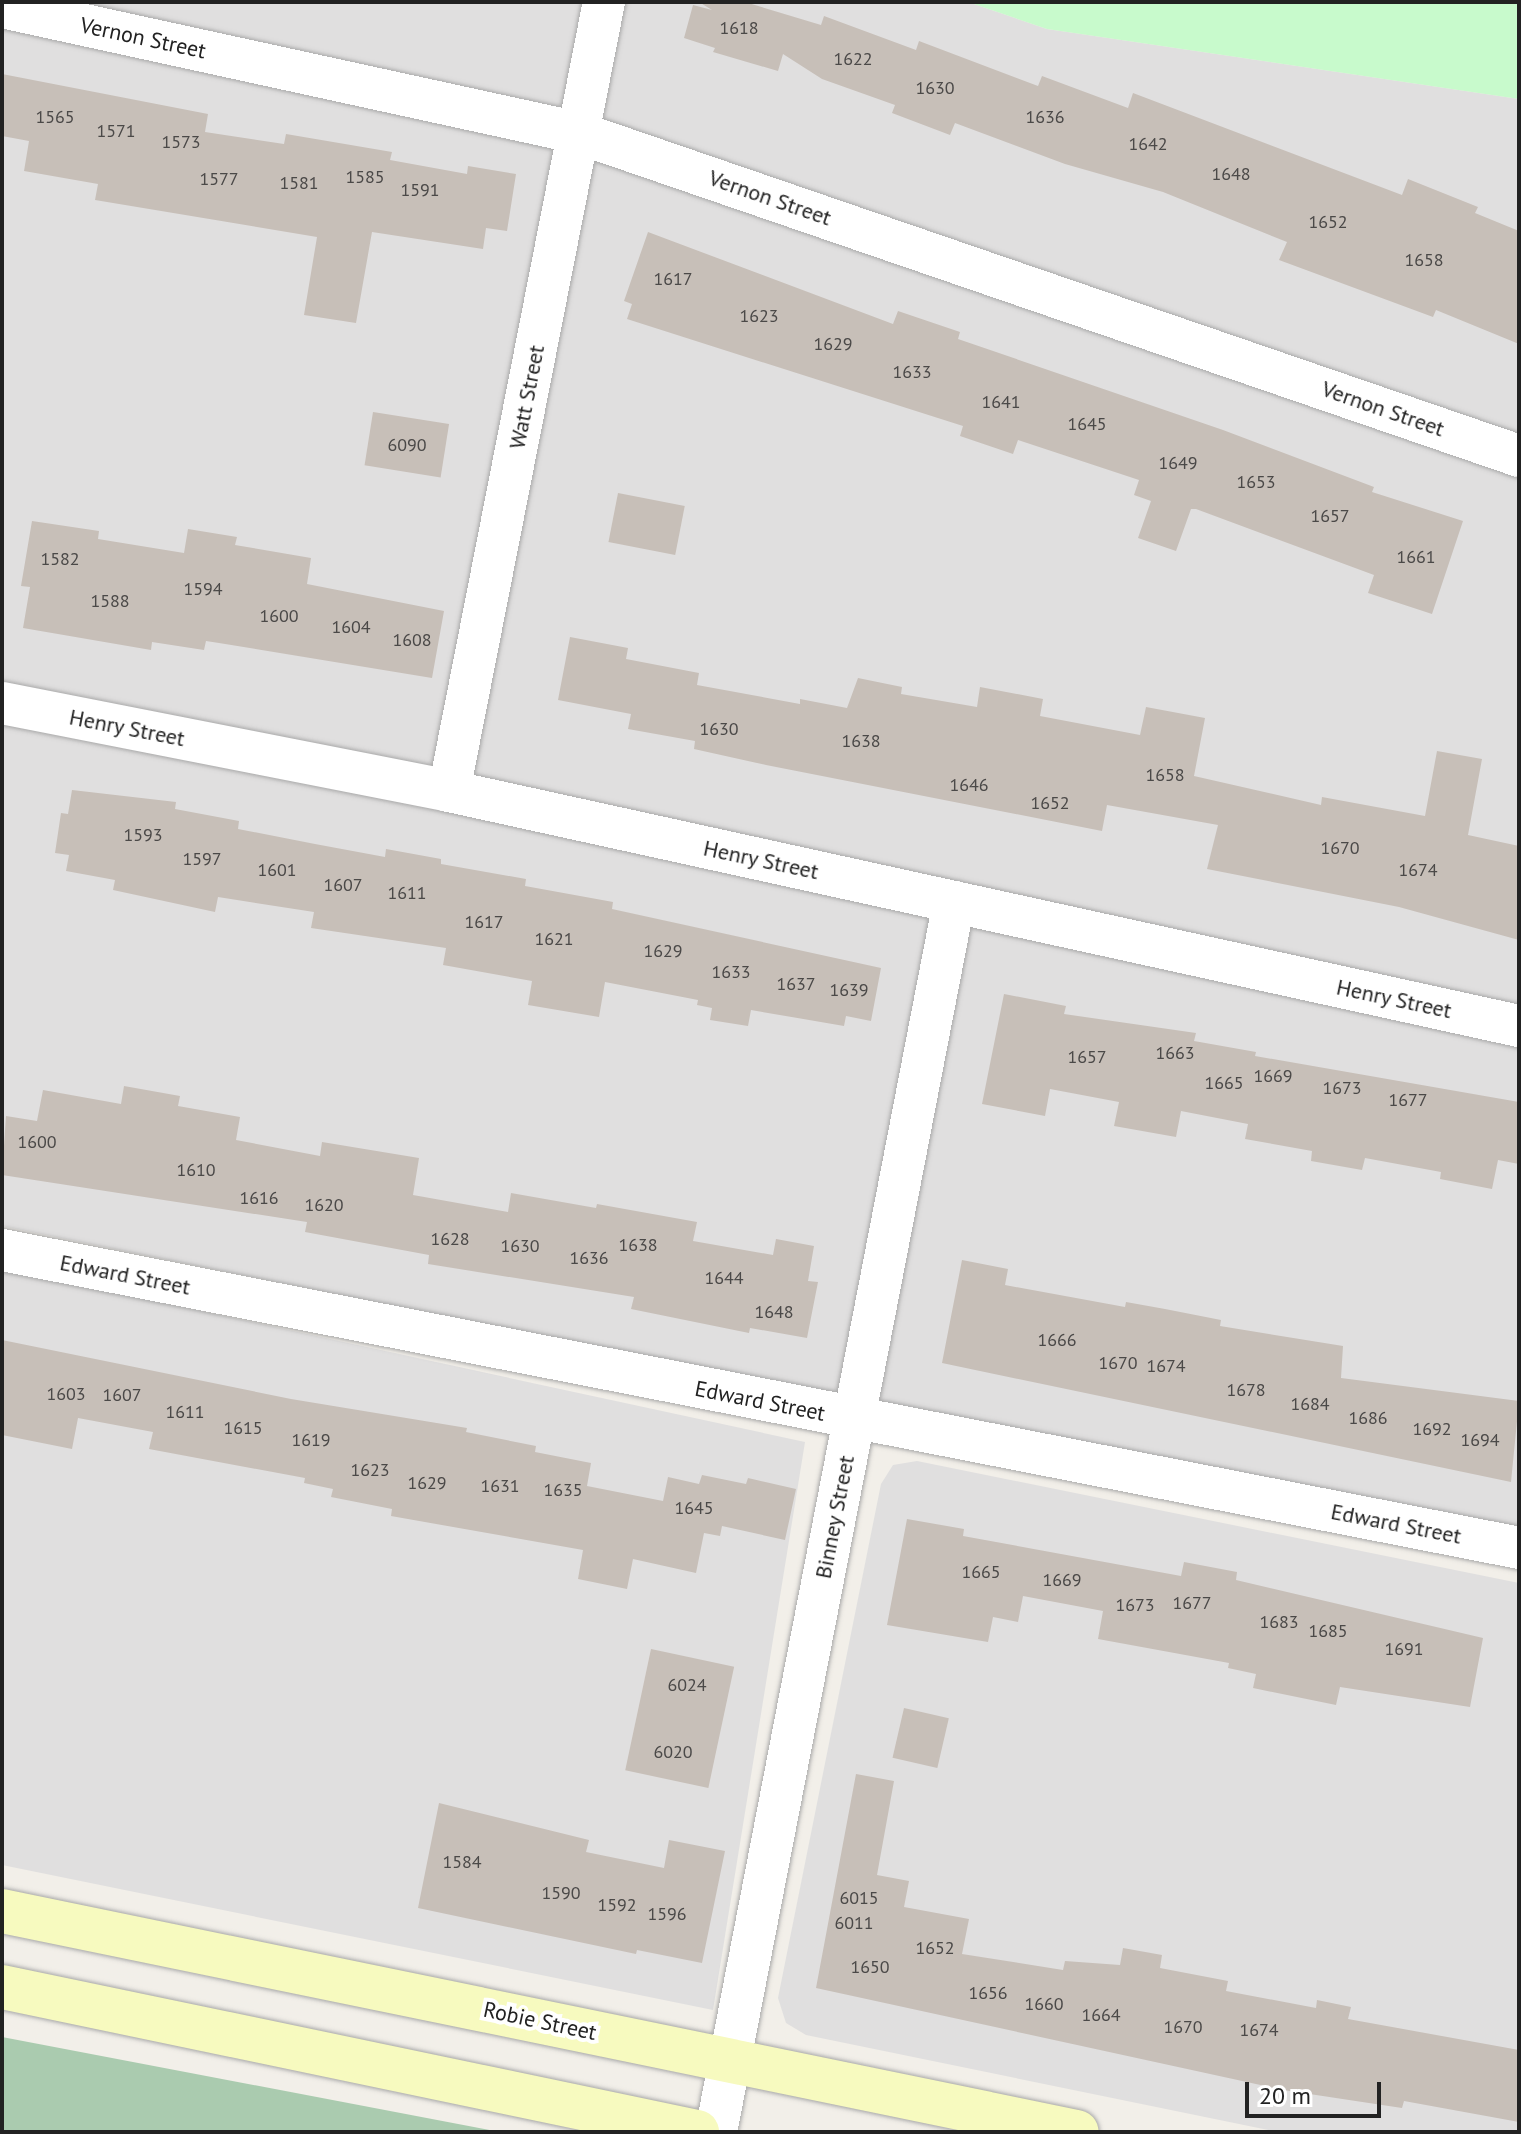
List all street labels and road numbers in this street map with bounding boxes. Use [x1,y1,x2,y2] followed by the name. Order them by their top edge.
[78,12,208,64] street label: Vernon Street
[705,165,835,231] street label: Vernon Street
[504,343,550,451] street label: Watt Street
[1318,376,1448,442] street label: Vernon Street
[67,704,187,752] street label: Henry Street
[701,835,821,885] street label: Henry Street
[1334,974,1454,1024] street label: Henry Street
[58,1249,192,1301] street label: Edward Street
[693,1375,827,1427] street label: Edward Street
[810,1453,860,1581] street label: Binney Street
[1329,1498,1463,1550] street label: Edward Street
[481,1996,599,2046] street label: Robie Street

